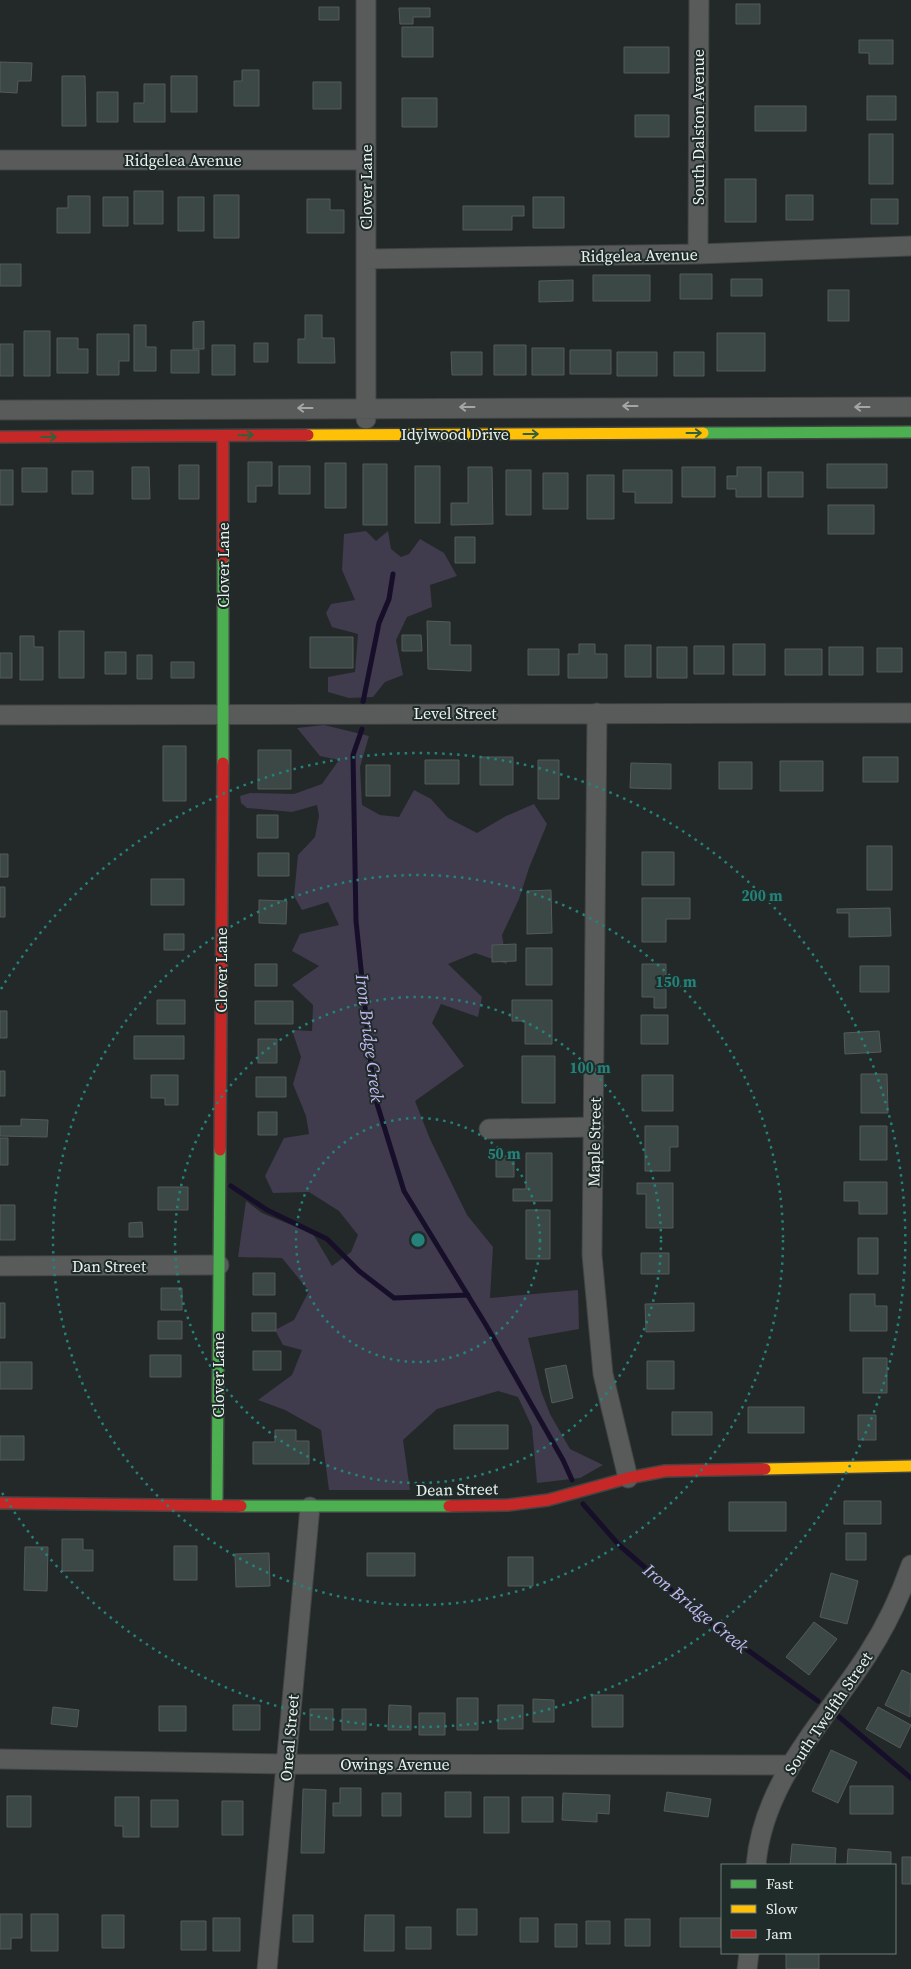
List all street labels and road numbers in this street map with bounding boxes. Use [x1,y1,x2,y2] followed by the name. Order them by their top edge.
[687,49,709,205] street label: South Dalston Avenue
[355,144,377,230] street label: Clover Lane
[124,149,242,171] street label: Ridgelea Avenue
[580,243,698,267] street label: Ridgelea Avenue
[401,423,509,445] street label: Idylwood Drive
[212,522,234,608] street label: Clover Lane
[413,702,497,724] street label: Level Street
[210,927,232,1013] street label: Clover Lane
[582,1096,606,1187] street label: Maple Street
[72,1255,147,1277] street label: Dan Street
[207,1332,229,1418] street label: Clover Lane
[416,1477,499,1501] street label: Dean Street
[779,1647,878,1778] street label: South Twelfth Street
[274,1693,304,1782] street label: Oneal Street
[340,1753,450,1775] street label: Owings Avenue

